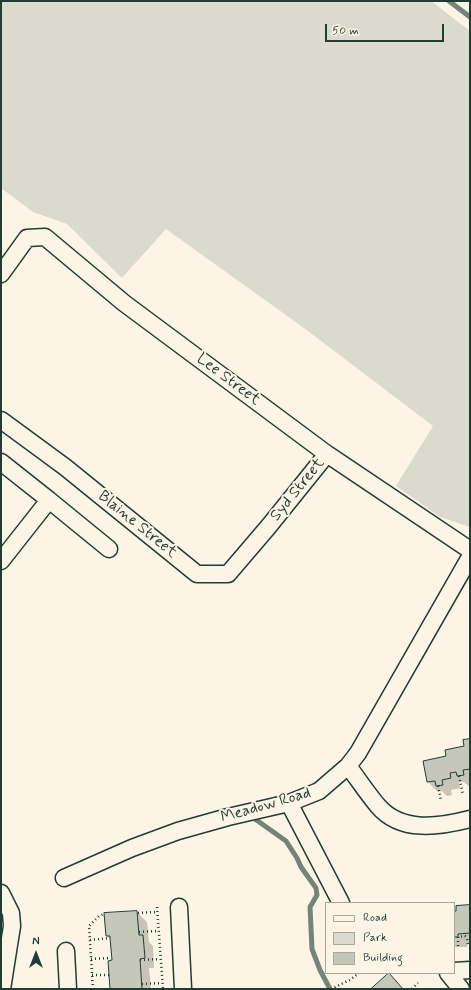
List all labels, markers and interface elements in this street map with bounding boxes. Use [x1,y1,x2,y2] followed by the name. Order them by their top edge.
[327,16,446,42] scale bar
[332,23,359,39] text: 50 m
[192,350,264,410] street label: Lee Street
[267,455,329,525] street label: Syd Street
[94,487,180,563] street label: Blaine Street
[219,784,313,828] street label: Meadow Road
[325,902,455,974] legend
[363,910,387,926] text: Road
[363,930,387,946] text: Park
[16,934,56,974] north arrow
[32,935,40,949] text: N
[363,950,403,966] text: Building

